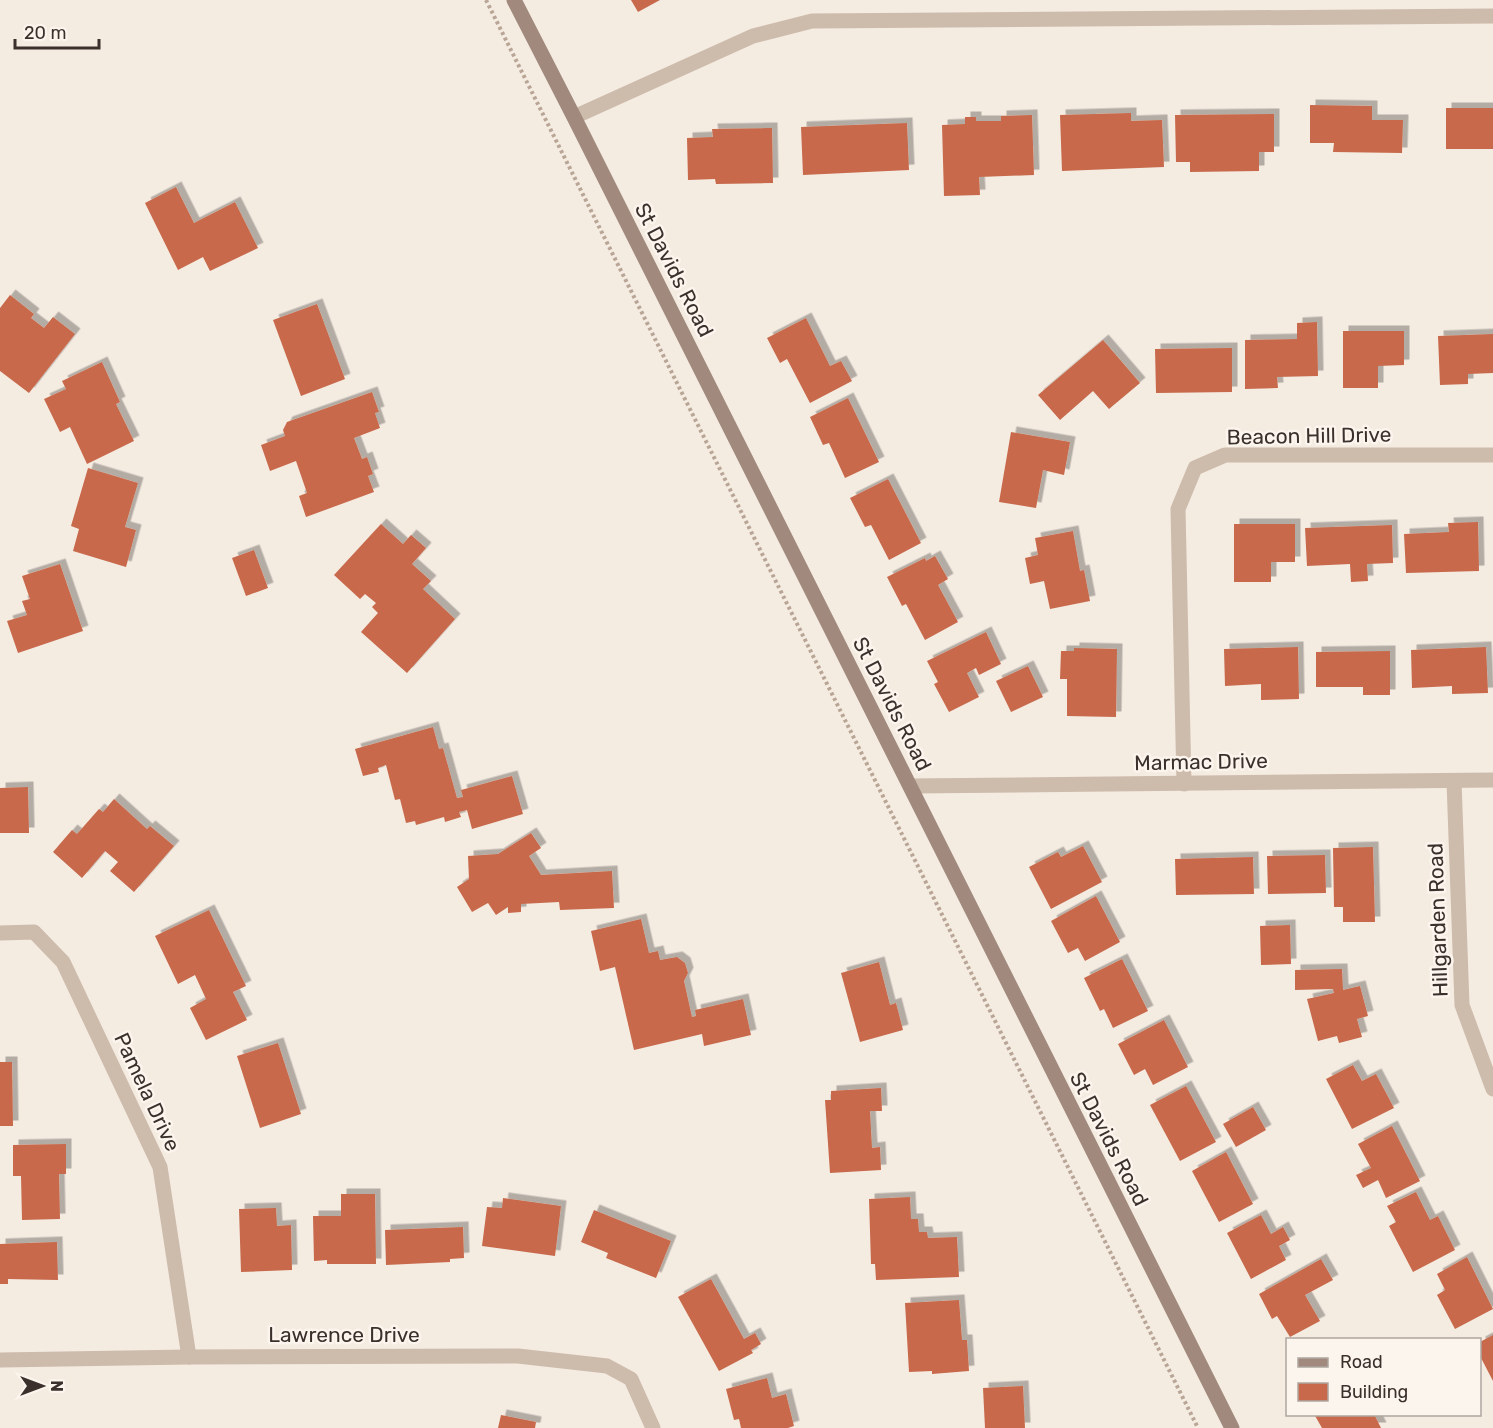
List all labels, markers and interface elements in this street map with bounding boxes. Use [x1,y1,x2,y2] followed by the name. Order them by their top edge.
[15,12,99,50] scale bar
[24,22,66,44] text: 20 m
[630,199,719,341] street label: St Davids Road
[1226,422,1392,449] street label: Beacon Hill Drive
[848,633,937,775] street label: St Davids Road
[1134,748,1268,775] street label: Marmac Drive
[1422,843,1453,997] street label: Hillgarden Road
[109,1029,186,1155] street label: Pamela Drive
[1065,1068,1154,1210] street label: St Davids Road
[268,1322,420,1347] street label: Lawrence Drive
[1286,1338,1481,1416] legend
[1340,1351,1383,1373] text: Road
[12,1356,72,1416] north arrow
[47,1380,66,1392] text: N
[1340,1381,1408,1403] text: Building

